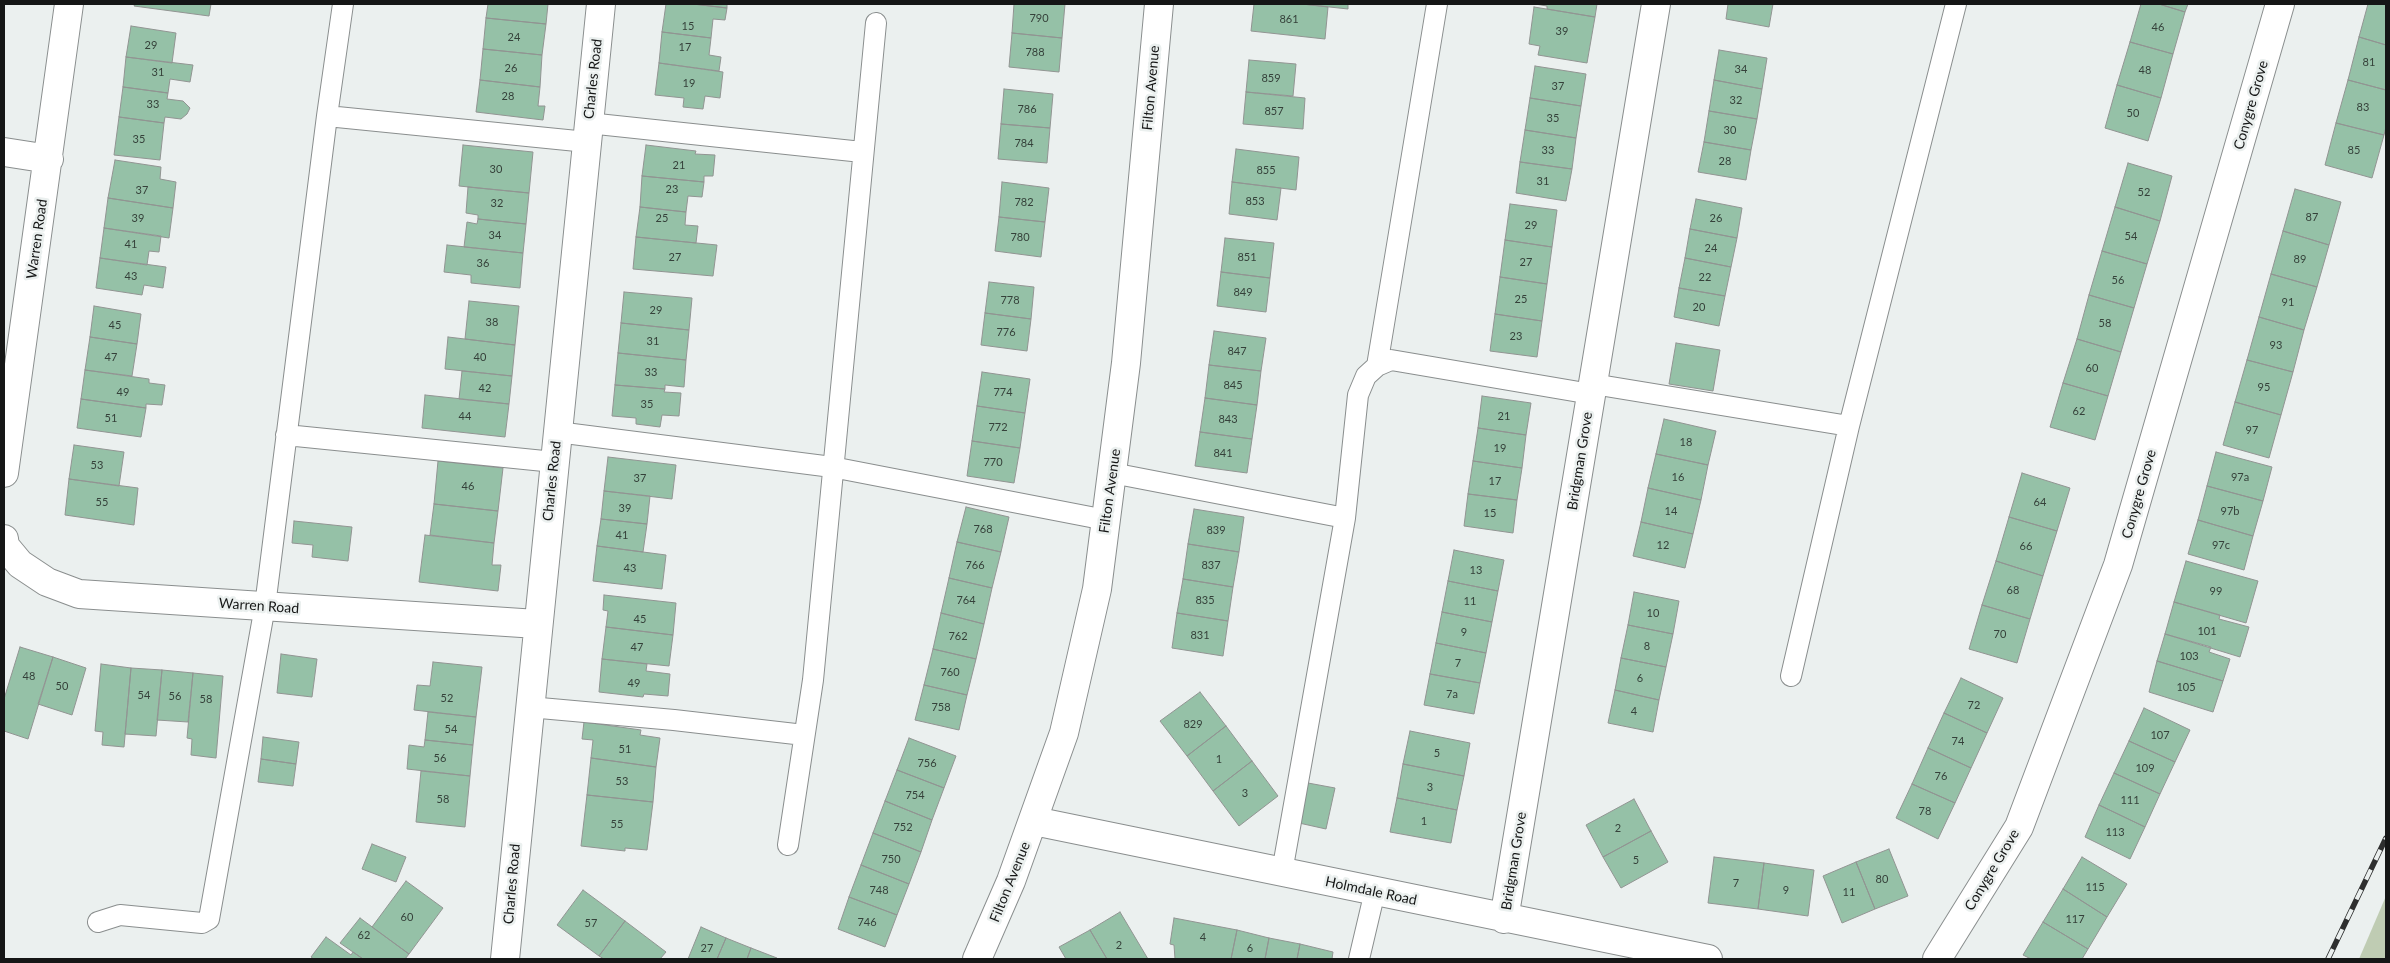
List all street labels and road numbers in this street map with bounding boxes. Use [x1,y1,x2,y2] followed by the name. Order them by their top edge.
[580,38,606,120] street label: Charles Road
[1139,45,1163,131] street label: Filton Avenue
[2230,58,2272,152] street label: Conygre Grove
[23,198,51,280] street label: Warren Road
[1564,411,1596,511] street label: Bridgman Grove
[539,440,565,522] street label: Charles Road
[2118,447,2160,541] street label: Conygre Grove
[1096,448,1124,534] street label: Filton Avenue
[218,595,300,617] street label: Warren Road
[1498,811,1530,911] street label: Bridgman Grove
[1961,826,2023,914] street label: Conygre Grove
[986,839,1034,925] street label: Filton Avenue
[500,843,524,925] street label: Charles Road
[1324,873,1418,909] street label: Holmdale Road

